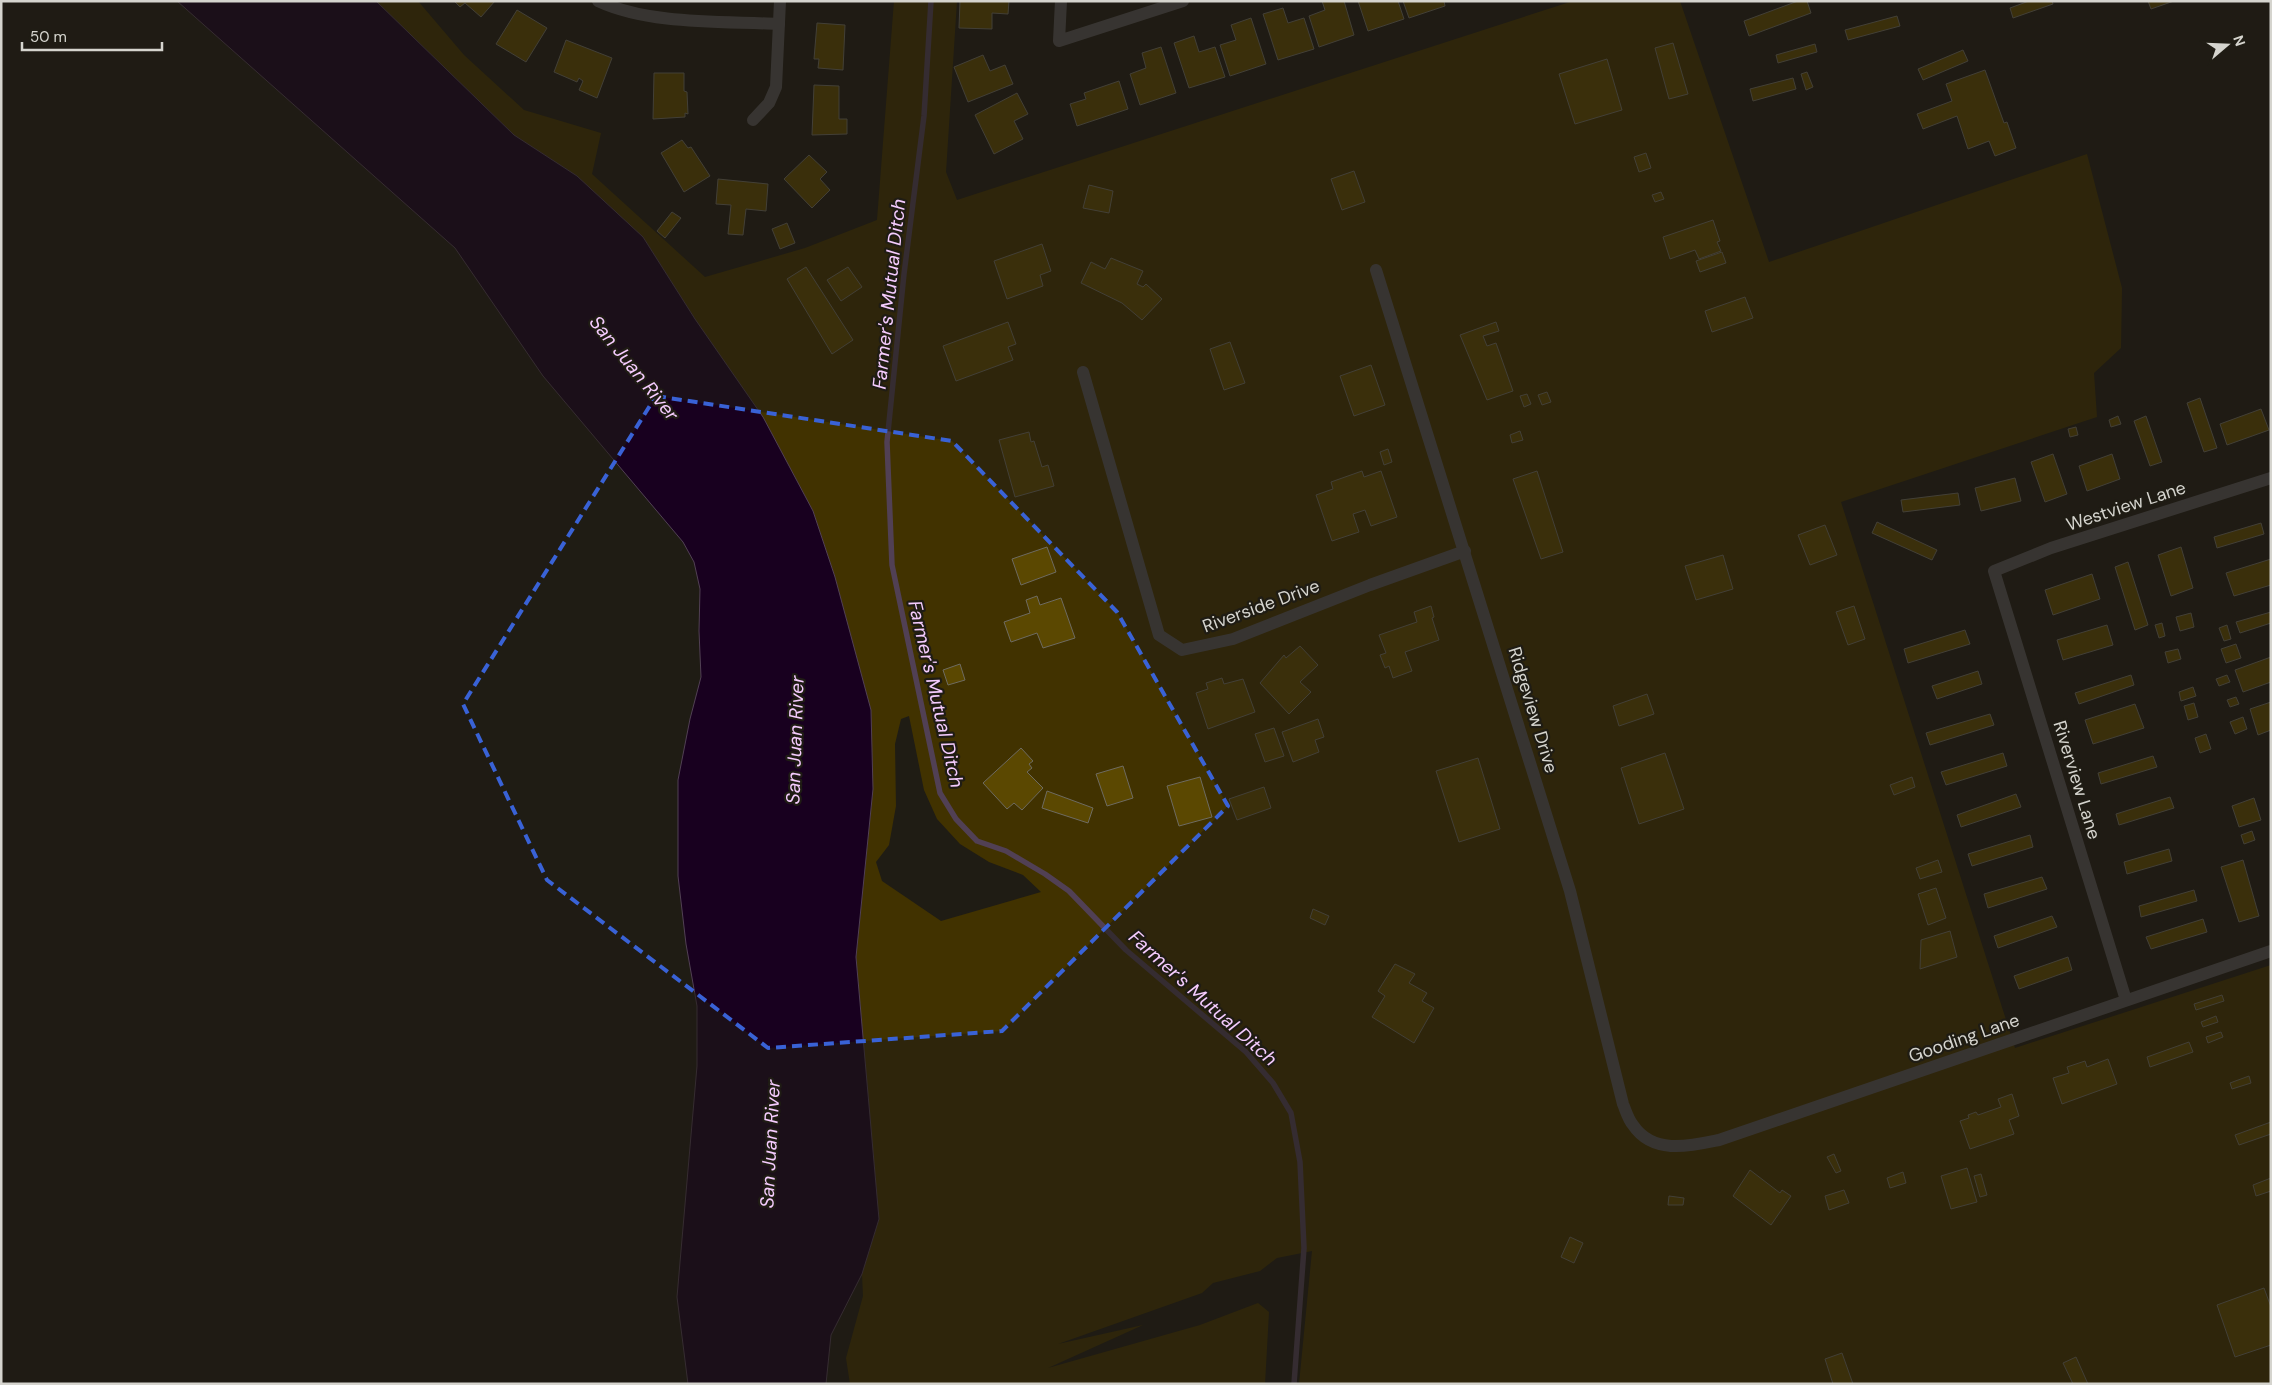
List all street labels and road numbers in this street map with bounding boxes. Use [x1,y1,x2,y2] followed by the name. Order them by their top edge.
[2063,475,2189,537] street label: Westview Lane
[1199,574,1323,638] street label: Riverside Drive
[1502,644,1564,776] street label: Ridgeview Drive
[2048,718,2106,842] street label: Riverview Lane
[1905,1008,2023,1068] street label: Gooding Lane

